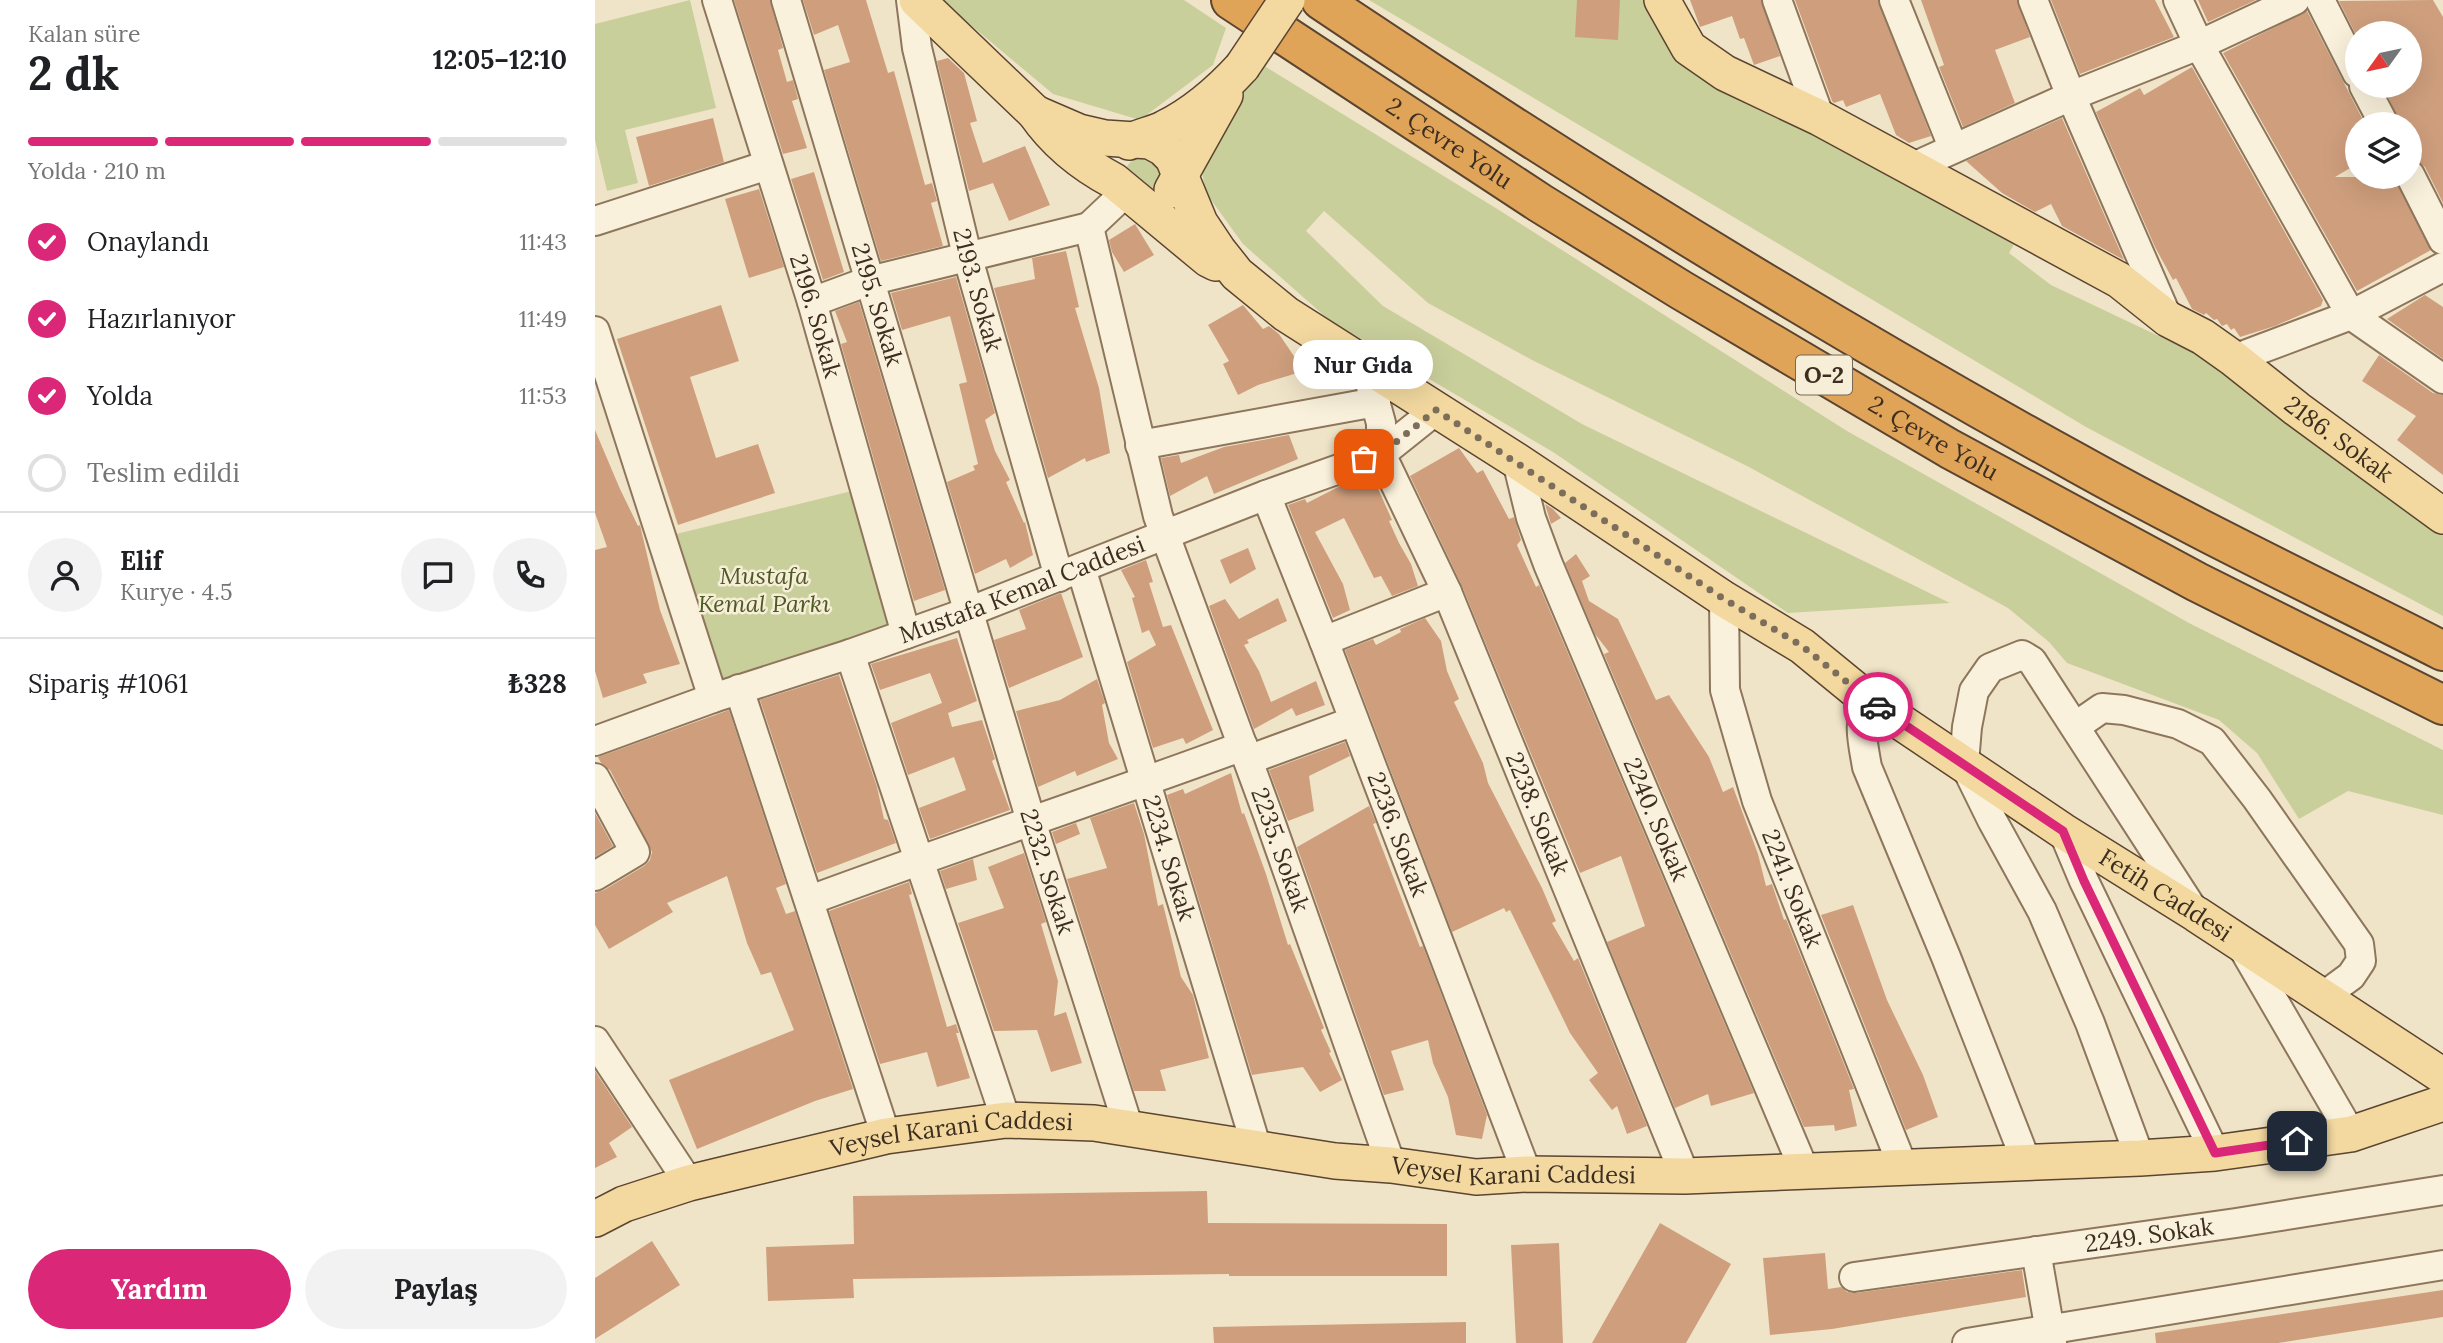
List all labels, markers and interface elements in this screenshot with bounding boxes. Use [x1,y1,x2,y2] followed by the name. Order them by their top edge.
[28,19,140,48] text: Kalan süre
[2345,21,2422,98] north arrow
[2345,21,2422,189] map controls
[433,43,567,76] text: 12:05–12:10
[28,44,119,103] text: 2 dk
[1380,90,1518,196] street label: 2. Çevre Yolu
[2345,112,2422,189] button: layers
[28,156,166,185] text: Yolda · 210 m
[28,223,66,261] icon: check
[87,225,209,258] text: Onaylandı
[946,225,1010,356] street label: 2193. Sokak
[519,227,567,256] text: 11:43
[844,239,910,370] street label: 2195. Sokak
[783,250,849,381] street label: 2196. Sokak
[28,300,66,338] icon: check
[87,302,236,335] text: Hazırlanıyor
[519,304,567,333] text: 11:49
[1294,340,1434,389] callout: Nur Gıda
[1313,350,1413,379] text: Nur Gıda
[1796,356,1852,394] road number: O-2
[28,377,66,415] icon: check
[87,379,153,412] text: Yolda
[519,381,567,410] text: 11:53
[1863,388,2004,487] street label: 2. Çevre Yolu
[2278,389,2399,489] street label: 2186. Sokak
[1334,429,1394,489] pin
[1345,440,1383,478] icon: bag
[87,456,240,489] text: Teslim edildi
[895,528,1149,650] street label: Mustafa Kemal Caddesi
[28,538,102,612] button: person
[401,538,475,612] button: chat
[493,538,567,612] button: phone
[120,544,162,577] text: Elif
[698,560,830,619] park label: Mustafa Kemal Parkı
[120,577,232,606] text: Kurye · 4.5
[28,667,188,700] text: Sipariş #1061
[508,667,567,700] text: ₺328
[1843,672,1913,742] courier
[1859,688,1897,726] icon: car
[1499,747,1577,880] street label: 2238. Sokak
[1617,753,1696,886] street label: 2240. Sokak
[1360,768,1436,901] street label: 2236. Sokak
[1244,783,1317,916] street label: 2235. Sokak
[1136,791,1203,925] street label: 2234. Sokak
[1013,805,1082,938] street label: 2232. Sokak
[1755,825,1830,952] street label: 2241. Sokak
[2093,841,2238,948] street label: Fetih Caddesi
[826,1104,1074,1164] street label: Veysel Karani Caddesi
[2267,1111,2327,1171] pin
[2278,1122,2316,1160] icon: home
[1389,1149,1636,1192] street label: Veysel Karani Caddesi
[2083,1210,2216,1259] street label: 2249. Sokak
[28,1249,291,1329] button: Yardım
[305,1249,567,1329] button: Paylaş

